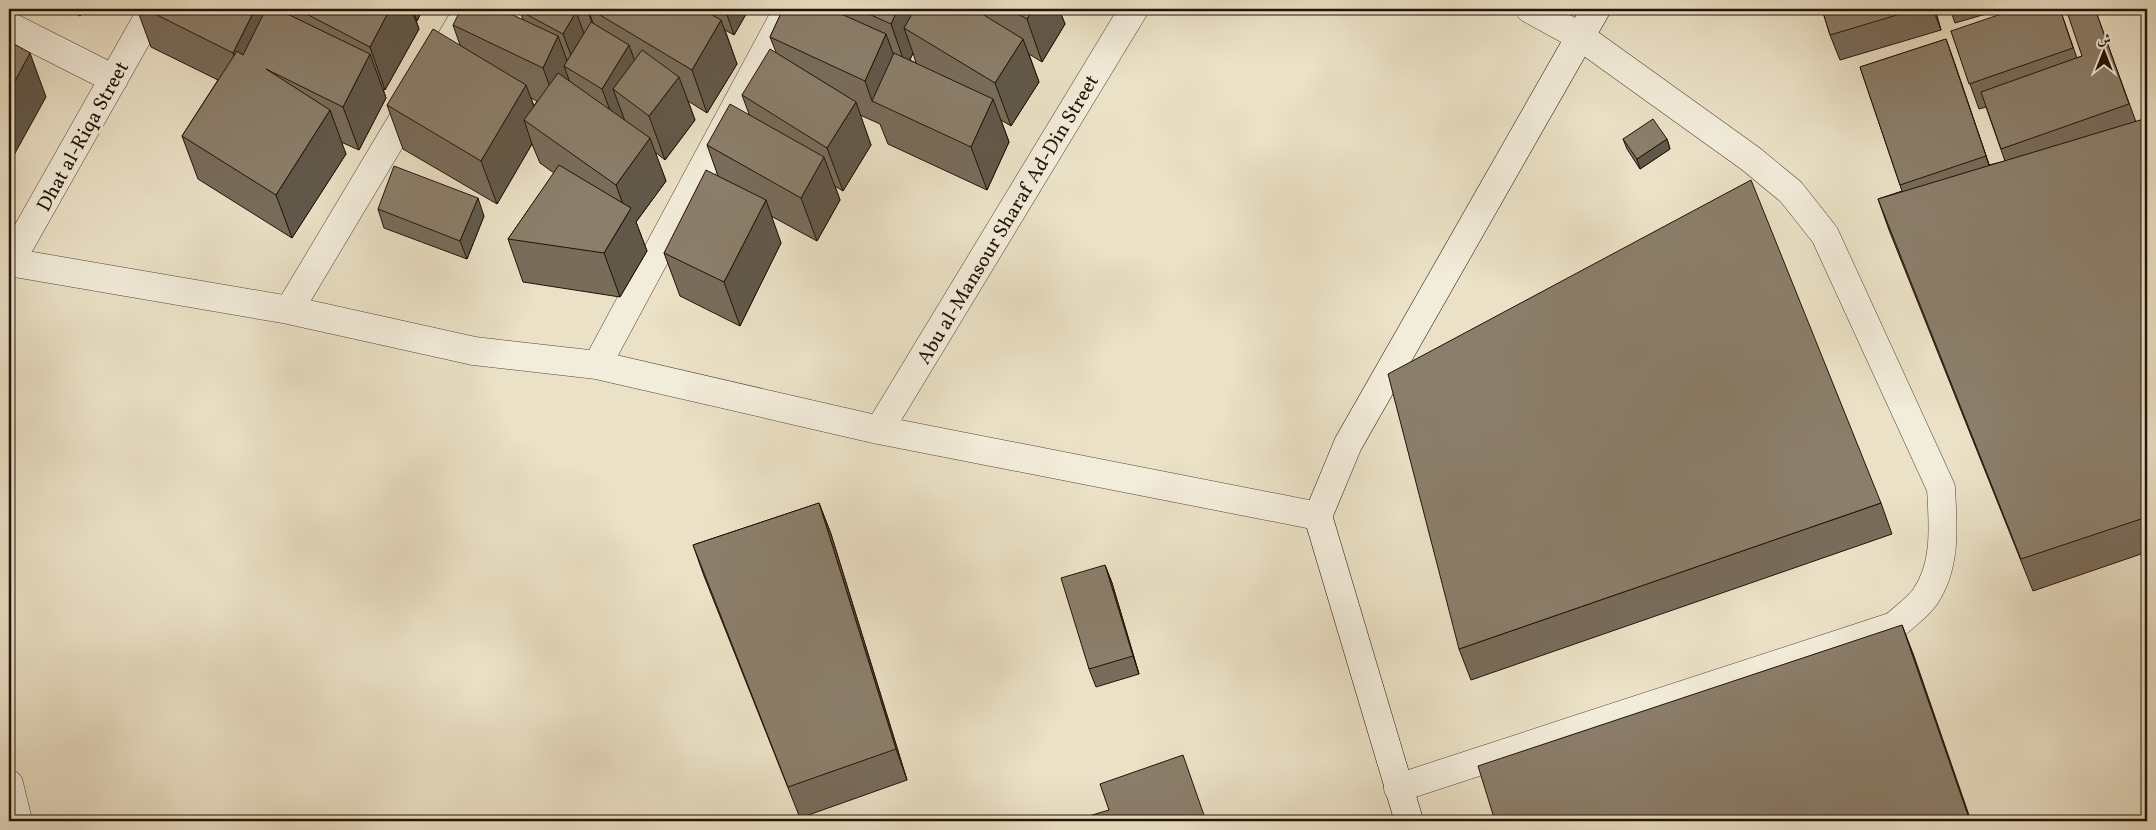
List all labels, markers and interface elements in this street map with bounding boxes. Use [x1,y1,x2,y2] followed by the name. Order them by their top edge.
[2078,28,2128,78] north arrow
[2097,31,2111,50] text: ش
[31,57,137,217] street label: Dhat al-Riqa Street
[911,70,1107,370] street label: Abu al-Mansour Sharaf Ad-Din Street

